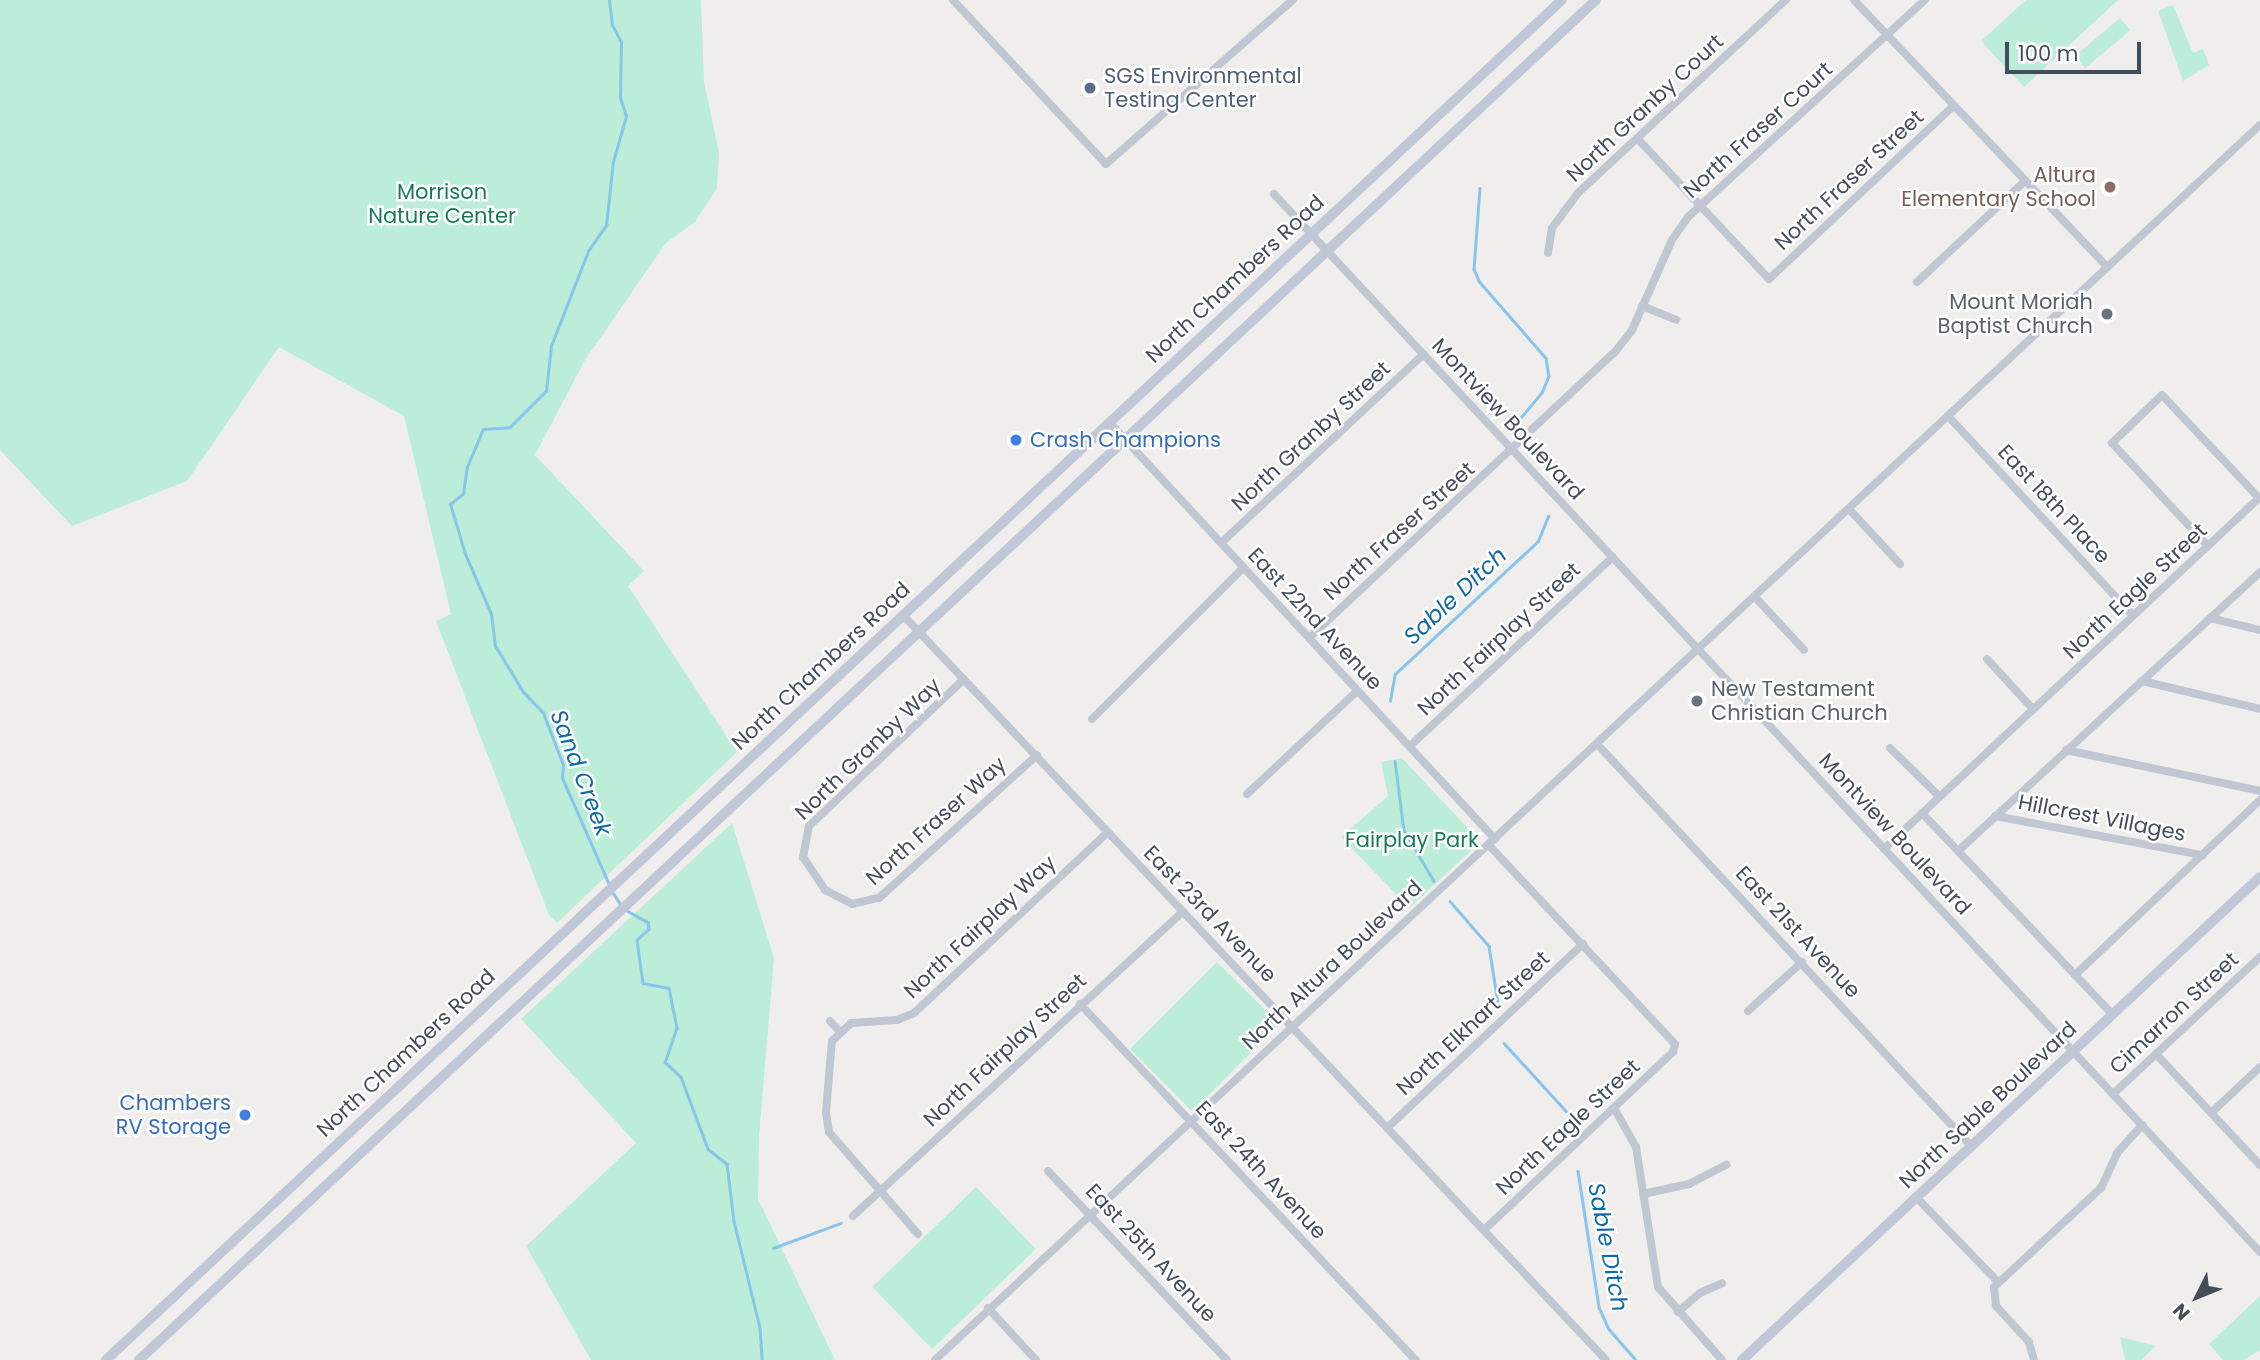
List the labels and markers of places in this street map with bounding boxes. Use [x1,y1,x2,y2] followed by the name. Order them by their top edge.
[1104,63,1302,113] place label: SGS Environmental Testing Center
[1082,80,1098,96] marker: SGS Environmental Testing Center
[1901,162,2096,212] place label: Altura Elementary School
[2102,179,2118,195] marker: Altura Elementary School
[1938,289,2093,339] place label: Mount Moriah Baptist Church
[2099,306,2115,322] marker: Mount Moriah Baptist Church
[1030,427,1221,453] place label: Crash Champions
[1008,432,1024,448] marker: Crash Champions
[1711,676,1888,726] place label: New Testament Christian Church
[1689,693,1705,709] marker: New Testament Christian Church
[116,1090,231,1140] place label: Chambers RV Storage
[237,1107,253,1123] marker: Chambers RV Storage

